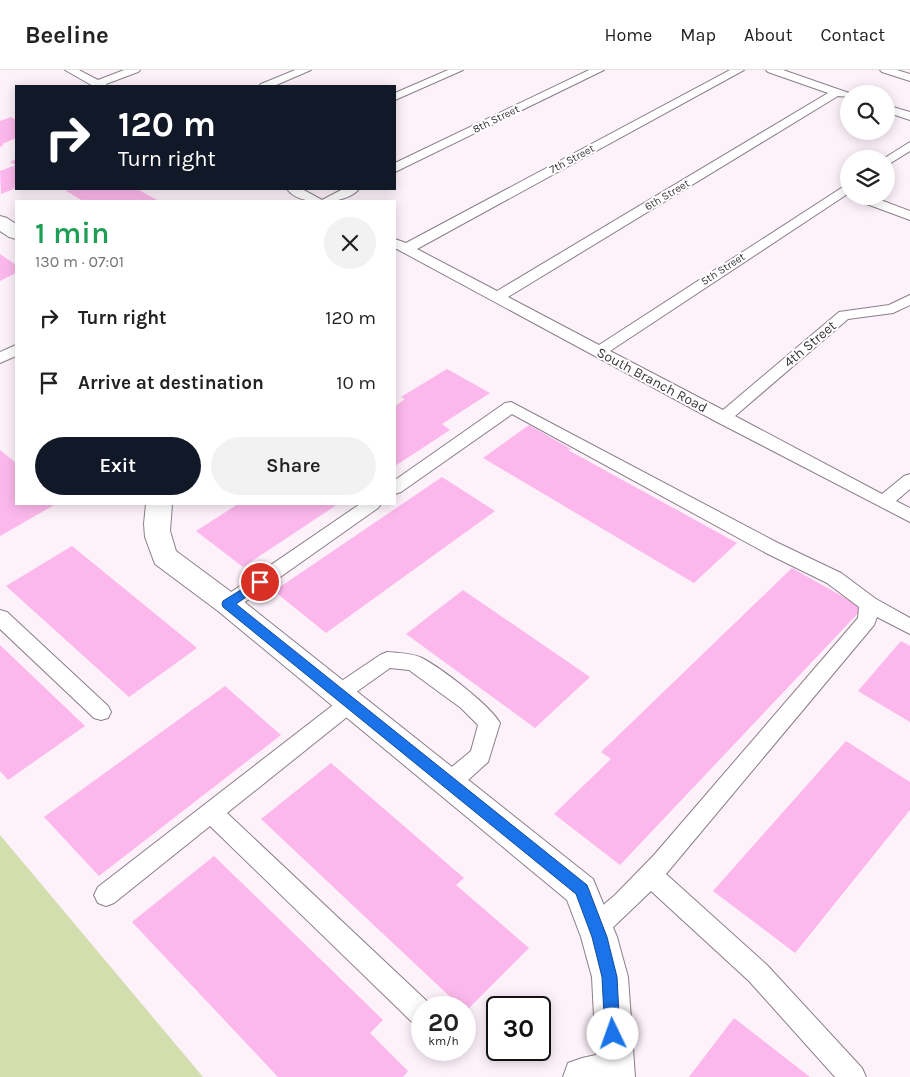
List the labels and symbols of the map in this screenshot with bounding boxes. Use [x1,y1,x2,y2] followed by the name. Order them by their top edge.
[471,102,521,136] street label: 8th Street
[547,142,597,176] street label: 7th Street
[642,177,692,213] street label: 6th Street
[699,250,747,288] street label: 5th Street
[780,317,840,371] street label: 4th Street
[594,344,710,416] street label: South Branch Road
[239,561,281,603] pin
[486,996,551,1061] speed limit sign: 30
[586,1007,638,1059] position arrow

